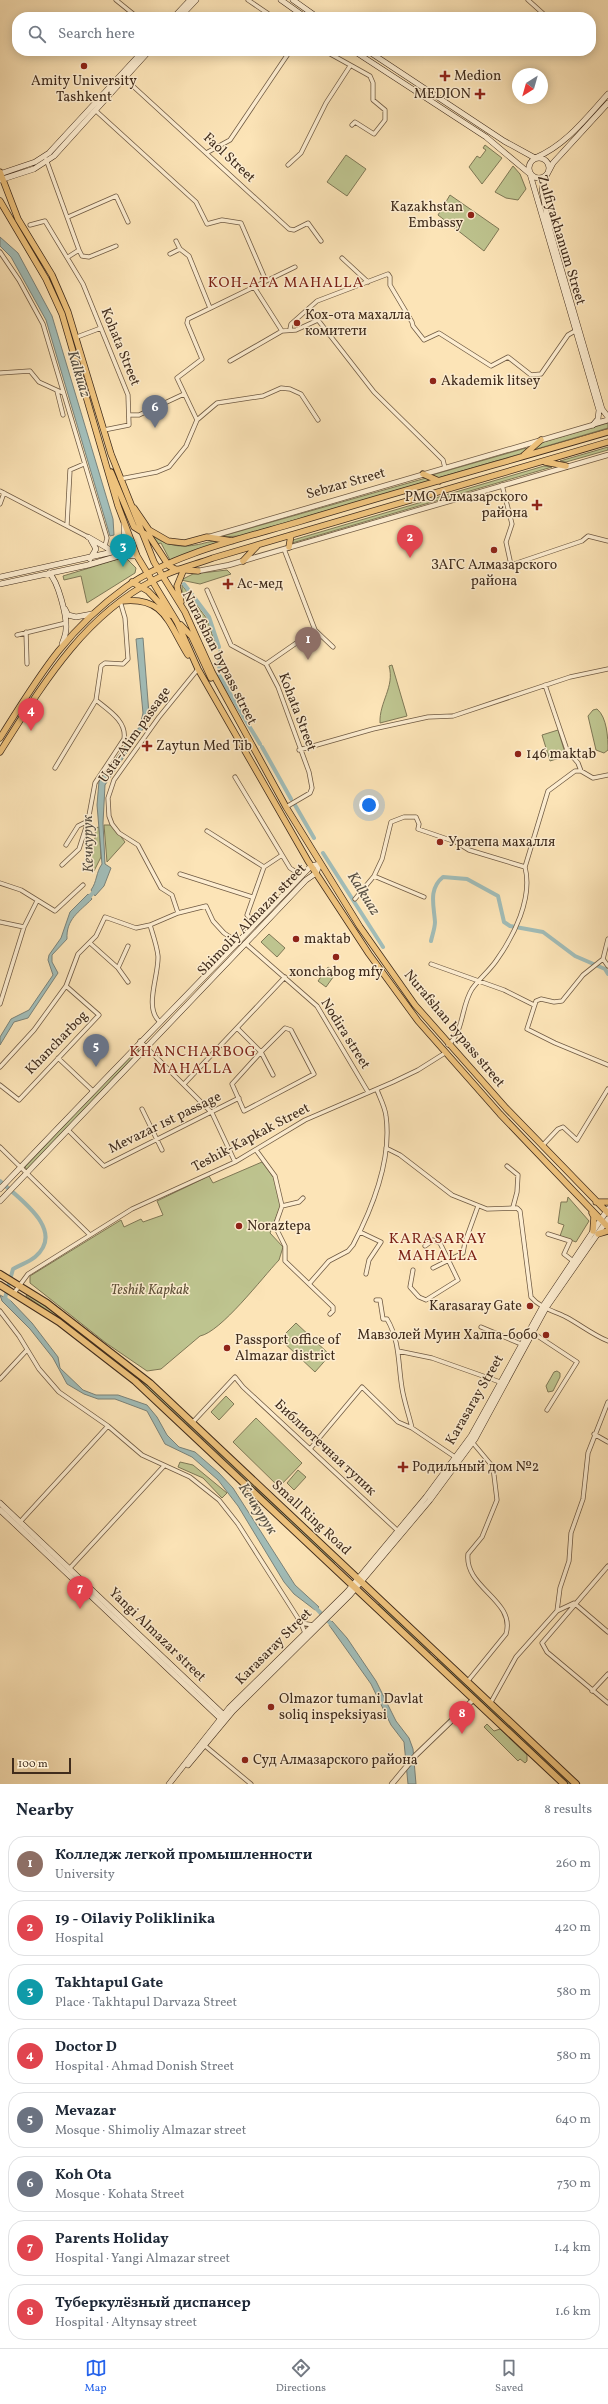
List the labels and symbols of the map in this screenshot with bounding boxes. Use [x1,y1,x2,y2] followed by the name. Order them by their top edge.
[79,61,89,71] marker: Amity University Tashkent
[454,67,501,86] place label: Medion
[512,68,548,104] north arrow
[439,70,451,82] marker: Medion
[31,72,137,107] place label: Amity University Tashkent
[414,85,471,104] place label: MEDION
[474,88,486,100] marker: MEDION
[199,129,259,187] street label: Faol Street
[532,173,590,308] street label: Zulfiyakhanum Street
[390,198,463,233] place label: Kazakhstan Embassy
[466,210,476,220] marker: Kazakhstan Embassy
[208,273,364,294] district label: KOH-ATA MAHALLA
[96,305,144,389] street label: Kohata Street
[305,306,411,341] place label: Кох-ота махалла комитети
[292,318,302,328] marker: Кох-ота махалла комитети
[61,348,95,400] water label: Kalkuaz
[441,372,541,391] place label: Akademik litsey
[428,376,438,386] marker: Akademik litsey
[142,395,168,428] pin: 6
[304,464,388,504] street label: Sebzar Street
[405,488,528,523] place label: РМО Алмазарского района
[531,499,543,511] marker: РМО Алмазарского района
[397,525,423,558] pin: 2
[110,534,136,567] pin: 3
[489,545,499,555] marker: ЗАГС Алмазарского района
[431,556,557,591] place label: ЗАГС Алмазарского района
[237,575,283,594] place label: Ас-мед
[222,578,234,590] marker: Ас-мед
[177,588,261,728] street label: Nurafshan bypass street
[295,627,321,660] pin: 1
[273,670,321,754] street label: Kohata Street
[95,683,176,787] street label: Usta-Alim passage
[18,698,44,731] pin: 4
[156,737,252,756] place label: Zaytun Med Tib
[141,740,153,752] marker: Zaytun Med Tib
[526,745,596,764] place label: 146 maktab
[513,749,523,759] marker: 146 maktab
[359,795,379,815] your location
[78,814,100,873] water label: Кечкурук
[448,833,555,852] place label: Уратепа махалля
[435,837,445,847] marker: Уратепа махалля
[193,860,311,980] street label: Shimoliy Almazar street
[341,868,385,920] water label: Kalkuaz
[304,930,351,949] place label: maktab
[291,934,301,944] marker: maktab
[331,952,341,962] marker: xonchabog mfy
[289,963,383,982] place label: xonchabog mfy
[399,966,509,1092] street label: Nurafshan bypass street
[316,995,374,1073] street label: Nodira street
[22,1007,92,1079] street label: Khancharbog
[83,1034,109,1067] pin: 5
[129,1042,257,1080] district label: KHANCHARBOG MAHALLA
[105,1087,225,1159] street label: Mevazаr 1st passage
[189,1099,313,1177] street label: Teshik-Kapkak Street
[247,1217,311,1236] place label: Noraztepa
[234,1221,244,1231] marker: Noraztepa
[389,1229,487,1267] district label: KARASARAY MAHALLA
[111,1281,190,1300] park label: Teshik Kapkak
[429,1297,522,1316] place label: Karasaray Gate
[525,1301,535,1311] marker: Karasaray Gate
[357,1326,538,1345] place label: Мавзолей Муин Халпа-бобо
[541,1330,551,1340] marker: Мавзолей Муин Халпа-бобо
[235,1331,341,1366] place label: Passport office of Almazar district
[222,1343,232,1353] marker: Passport office of Almazar district
[441,1351,509,1449] street label: Karasaray Street
[270,1396,381,1501] street label: Библиотечная тупик
[412,1458,539,1477] place label: Родильный дом №2
[397,1461,409,1473] marker: Родильный дом №2
[267,1476,355,1560] street label: Small Ring Road
[232,1479,282,1540] water label: Кечкурук
[67,1576,93,1609] pin: 7
[104,1584,210,1686] street label: Yangi Almazar street
[231,1604,317,1690] street label: Karasaray Street
[279,1690,424,1725] place label: Olmazor tumani Davlat soliq inspeksiyasi
[449,1701,475,1734] pin: 8
[266,1702,276,1712] marker: Olmazor tumani Davlat soliq inspeksiyasi
[253,1751,418,1770] place label: Суд Алмазарского района
[240,1755,250,1765] marker: Суд Алмазарского района
[12,1756,71,1775] scale bar

